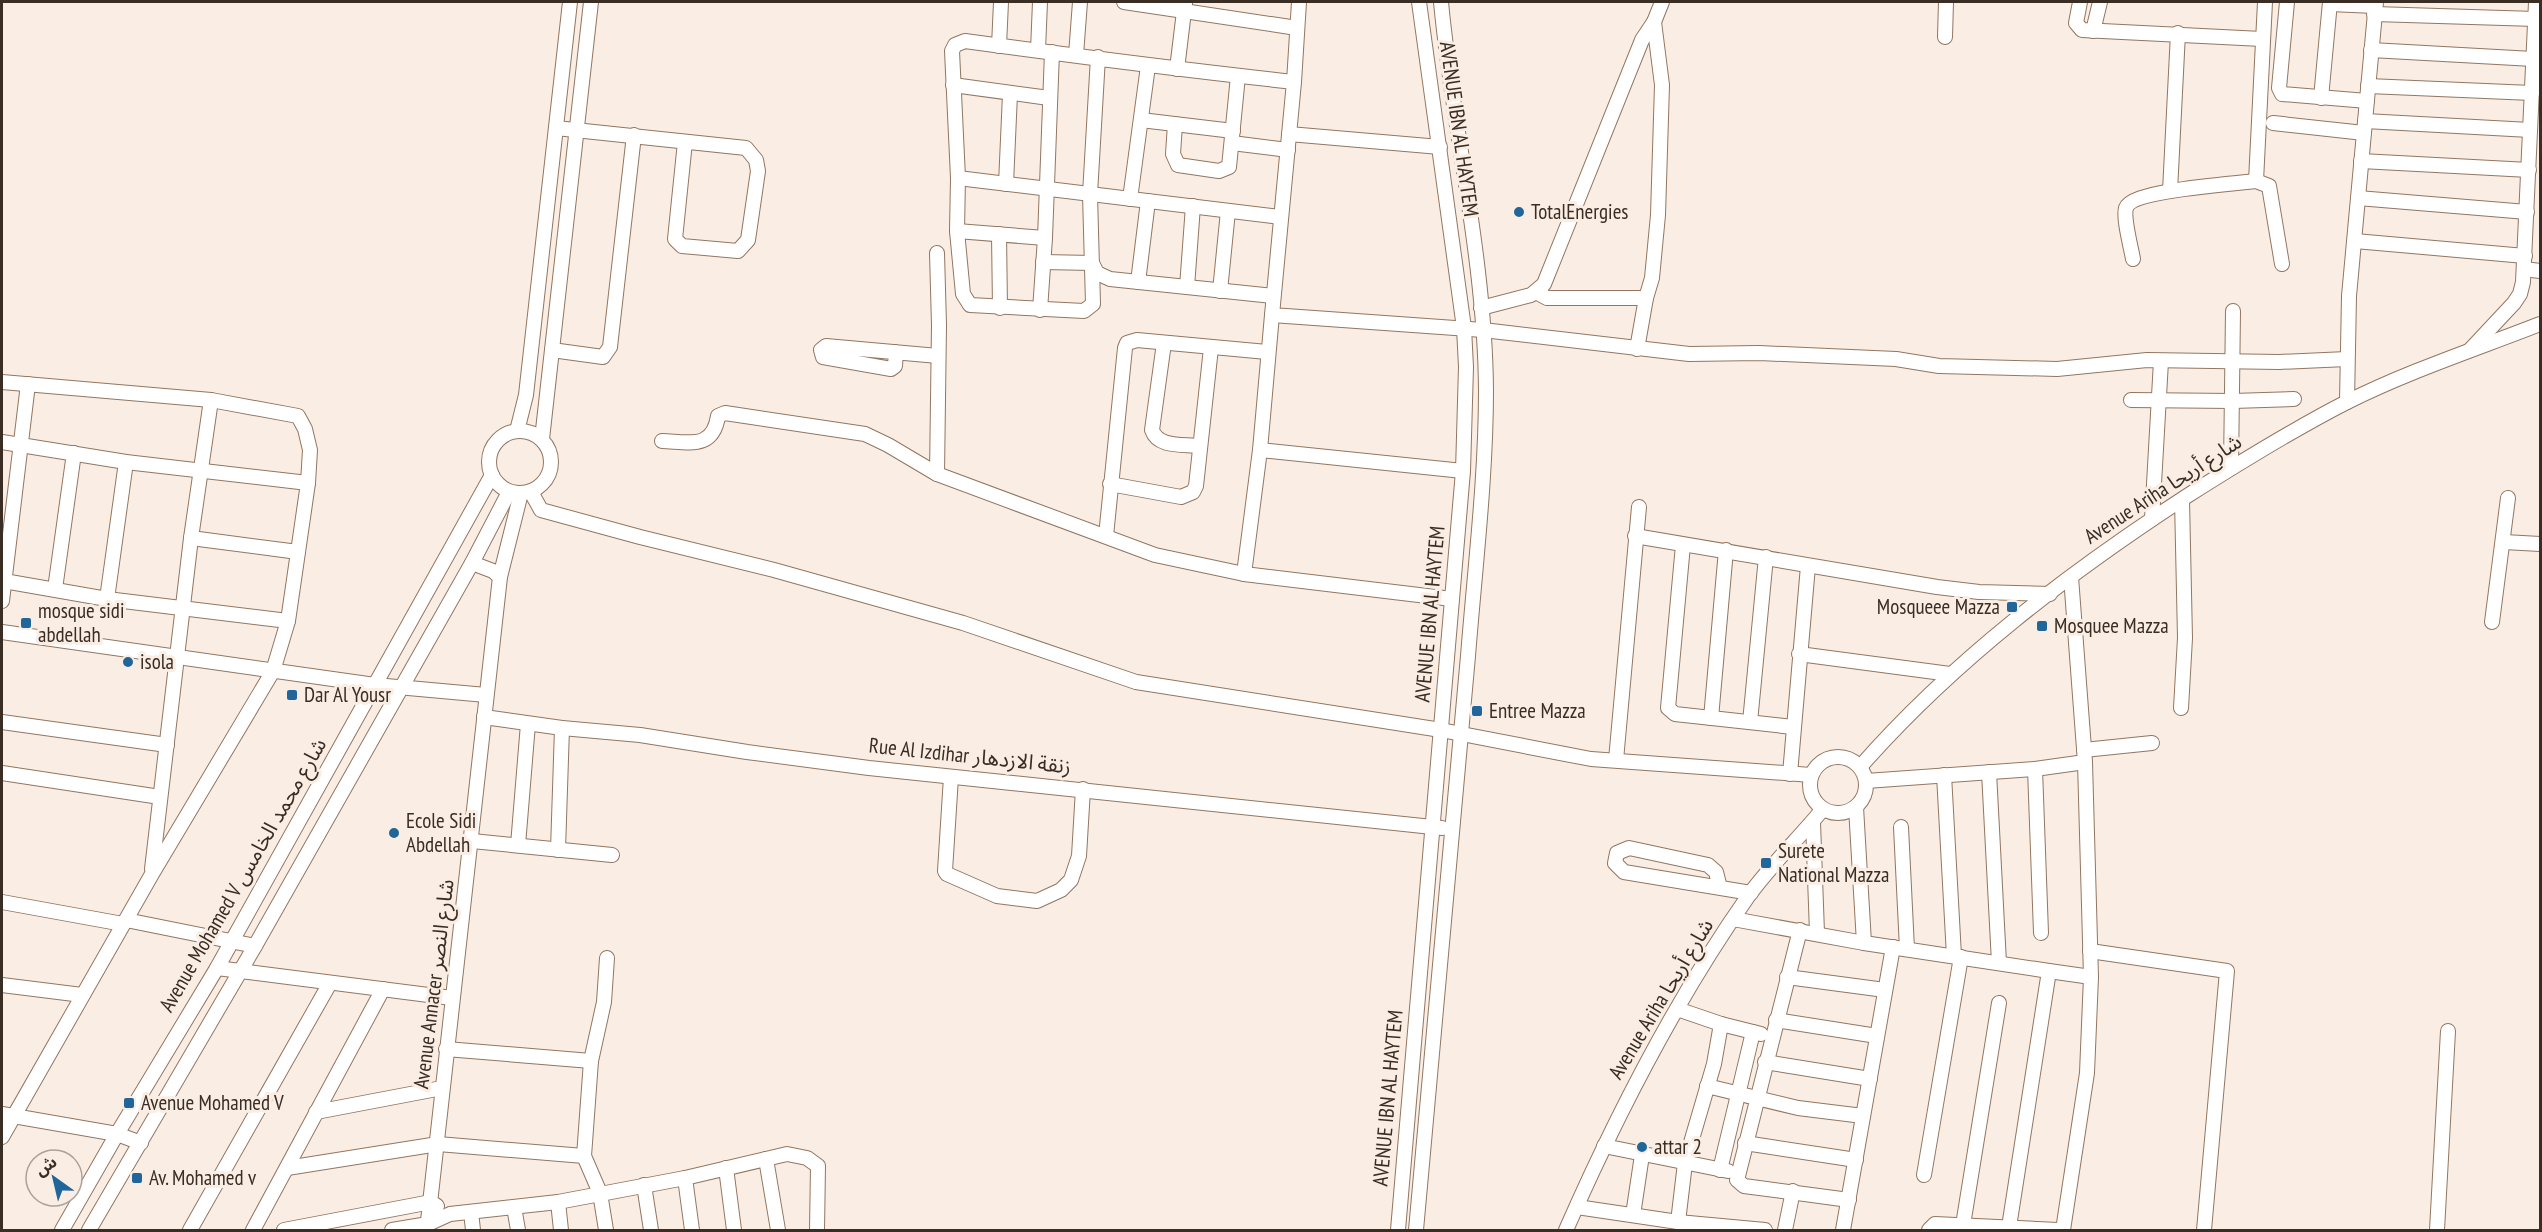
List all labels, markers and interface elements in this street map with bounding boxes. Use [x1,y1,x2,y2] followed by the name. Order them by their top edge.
[1434,40,1485,218] street label: AVENUE IBN AL HAYTEM
[1531,198,1628,225] place label: TotalEnergies
[1512,205,1526,219] marker: TotalEnergies
[2079,428,2248,551] street label: Avenue Ariha شارع أريحا
[1408,525,1451,703] street label: AVENUE IBN AL HAYTEM
[1877,593,2000,620] place label: Mosqueee Mazza
[38,597,124,648] place label: mosque sidi abdellah
[2005,600,2019,614] marker: Mosqueee Mazza
[2054,612,2169,639] place label: Mosquee Mazza
[19,616,33,630] marker: mosque sidi abdellah
[2035,619,2049,633] marker: Mosquee Mazza
[140,648,174,675] place label: isola
[121,655,135,669] marker: isola
[304,681,391,708] place label: Dar Al Yousr
[285,688,299,702] marker: Dar Al Yousr
[1489,697,1586,724] place label: Entree Mazza
[1470,704,1484,718] marker: Entree Mazza
[868,731,1072,780] street label: Rue Al Izdihar زنقة الازدهار
[153,733,334,1018] street label: Avenue Mohamed V شارع محمد الخامس
[406,807,476,858] place label: Ecole Sidi Abdellah
[387,826,401,840] marker: Ecole Sidi Abdellah
[1778,837,1889,888] place label: Surete National Mazza
[1759,856,1773,870] marker: Surete National Mazza
[407,878,462,1091] street label: Avenue Annacer شارع النصر
[1602,914,1721,1085] street label: Avenue Ariha شارع أريحا
[1366,1009,1409,1187] street label: AVENUE IBN AL HAYTEM
[141,1089,284,1116] place label: Avenue Mohamed V
[122,1096,136,1110] marker: Avenue Mohamed V
[1654,1133,1702,1160] place label: attar 2
[1635,1140,1649,1154] marker: attar 2
[24,1148,84,1208] north arrow
[31,1151,60,1180] text: ش
[149,1164,257,1191] place label: Av. Mohamed v
[130,1171,144,1185] marker: Av. Mohamed v

